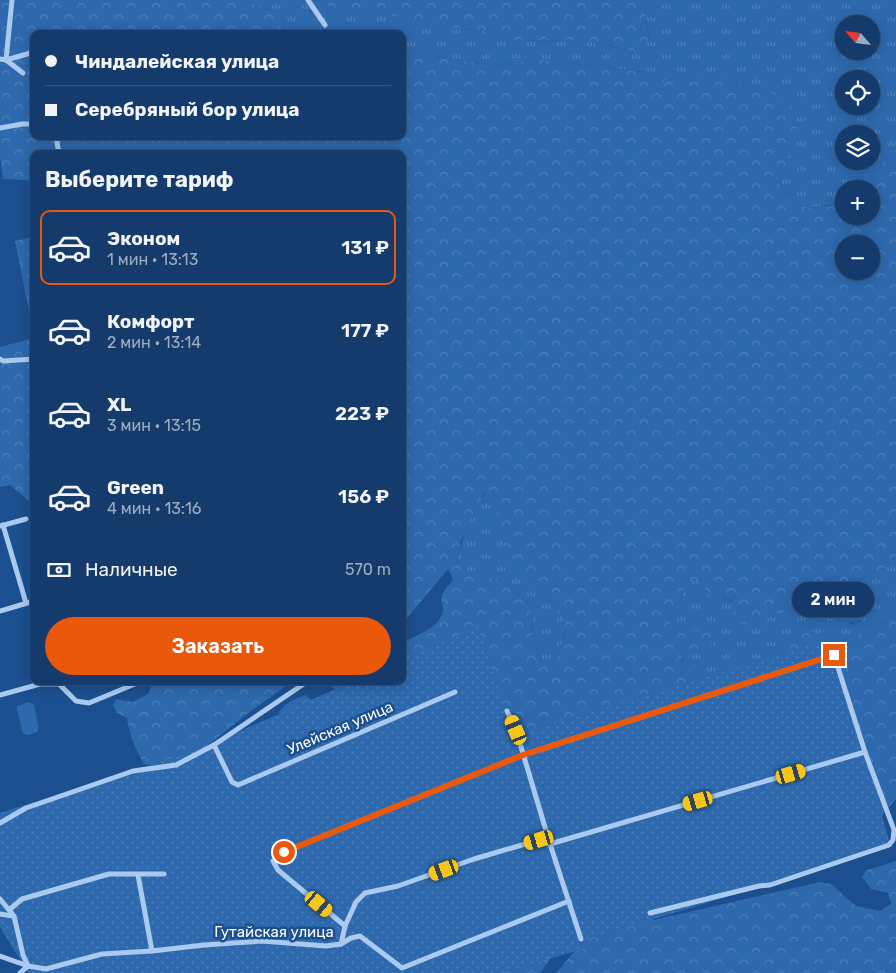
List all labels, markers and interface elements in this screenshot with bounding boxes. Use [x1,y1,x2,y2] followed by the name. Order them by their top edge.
[835,15,880,60] north arrow
[835,15,880,280] map controls
[75,50,279,73] text: Чиндалейская улица
[835,70,880,115] button: locate
[75,98,300,121] text: Серебряный бор улица
[835,125,880,170] button: layers
[45,166,234,193] text: Выберите тариф
[835,180,880,225] button: +
[47,225,92,270] icon: car
[107,227,180,250] text: Эконом
[835,235,880,280] button: −
[341,236,389,259] text: 131 ₽
[107,250,198,269] text: 1 мин · 13:13
[47,308,92,353] icon: car
[107,310,194,333] text: Комфорт
[341,319,389,342] text: 177 ₽
[107,333,201,352] text: 2 мин · 13:14
[47,391,92,436] icon: car
[107,393,131,416] text: XL
[335,402,389,425] text: 223 ₽
[107,416,201,435] text: 3 мин · 13:15
[47,474,92,519] icon: car
[107,476,164,499] text: Green
[338,485,389,508] text: 156 ₽
[107,499,201,518] text: 4 мин · 13:16
[45,556,73,584] icon: cash
[85,558,178,581] text: Наличные
[345,560,391,579] text: 570 m
[793,582,875,618] callout: 2 мин
[810,590,856,609] text: 2 мин
[45,617,391,675] button: Заказать
[823,644,845,666] route end
[284,698,396,758] street label: Улейская улица
[503,713,528,747] car
[774,763,807,785] car
[681,790,714,812] car
[522,829,555,851] car
[273,841,295,863] route start
[427,858,460,882] car
[302,889,335,919] car
[214,923,334,941] street label: Гутайская улица

